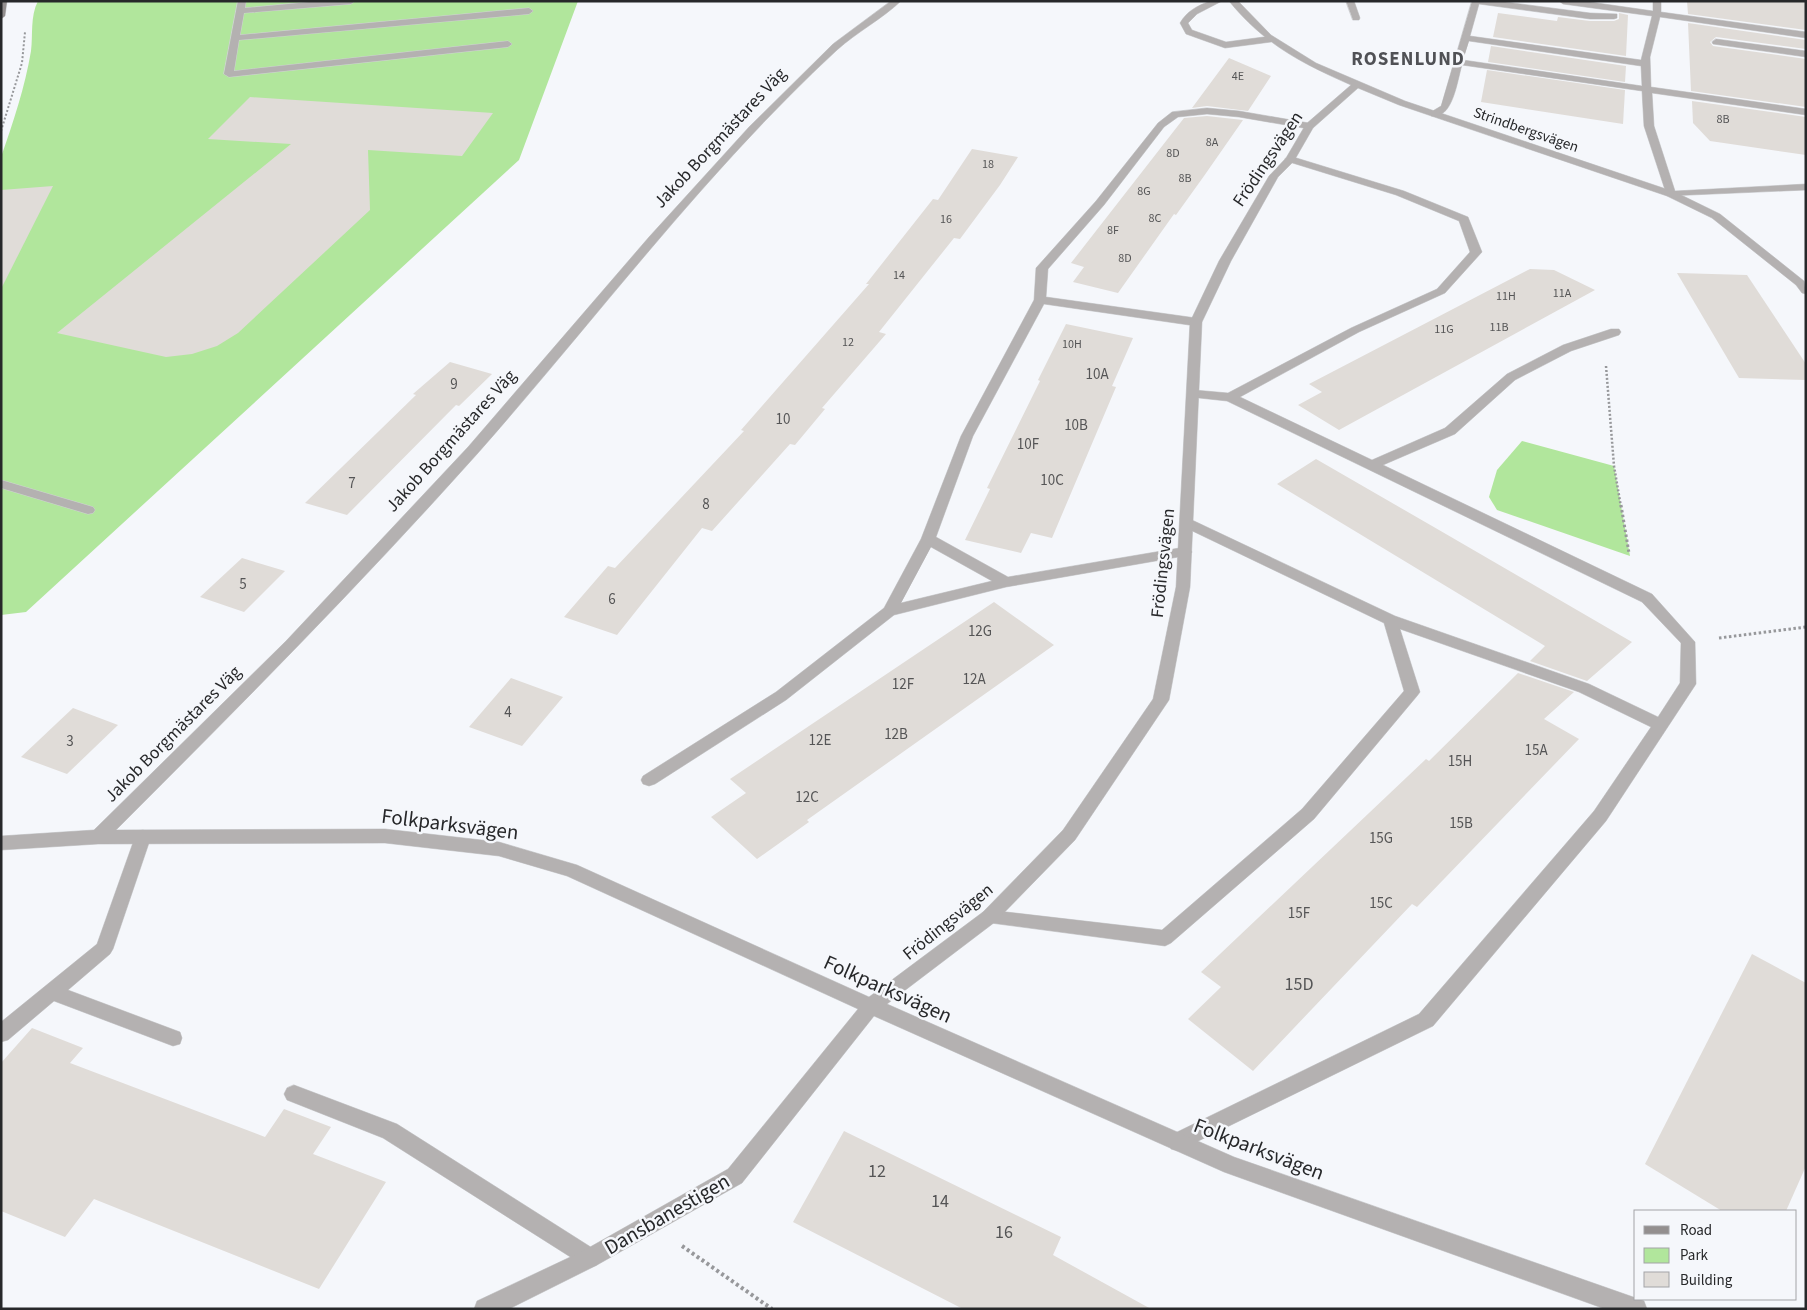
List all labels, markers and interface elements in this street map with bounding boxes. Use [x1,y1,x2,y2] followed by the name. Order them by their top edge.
[1351,46,1465,73] district label: ROSENLUND
[648,62,792,214] street label: Jakob Borgmästares Väg
[1232,68,1244,85] house number: 4E
[1471,102,1581,158] street label: Strindbergsvägen
[1227,106,1309,212] street label: Frödingsvägen
[1716,111,1730,128] house number: 8B
[1206,134,1219,151] house number: 8A
[1166,145,1180,162] house number: 8D
[982,156,994,173] house number: 18
[1178,170,1192,187] house number: 8B
[1137,183,1151,200] house number: 8G
[1149,210,1162,227] house number: 8C
[940,211,952,228] house number: 16
[1107,222,1119,239] house number: 8F
[1118,250,1132,267] house number: 8D
[893,267,905,284] house number: 14
[1553,285,1572,302] house number: 11A
[1496,288,1516,305] house number: 11H
[1490,319,1508,336] house number: 11B
[1434,321,1454,338] house number: 11G
[842,334,854,351] house number: 12
[1062,336,1082,353] house number: 10H
[380,364,522,518] street label: Jakob Borgmästares Väg
[1085,364,1109,385] house number: 10A
[450,374,458,395] house number: 9
[776,409,790,430] house number: 10
[1064,415,1088,436] house number: 10B
[1017,434,1040,455] house number: 10F
[1040,470,1064,491] house number: 10C
[348,473,356,494] house number: 7
[702,494,710,515] house number: 8
[1145,507,1181,619] street label: Frödingsvägen
[239,574,247,595] house number: 5
[608,589,616,610] house number: 6
[968,621,992,642] house number: 12G
[99,660,247,808] street label: Jakob Borgmästares Väg
[962,669,986,690] house number: 12A
[892,674,915,695] house number: 12F
[504,702,512,723] house number: 4
[884,724,908,745] house number: 12B
[809,730,831,751] house number: 12E
[66,731,74,752] house number: 3
[1524,740,1548,761] house number: 15A
[1448,751,1472,772] house number: 15H
[795,787,819,808] house number: 12C
[380,801,520,847] street label: Folkparksvägen
[1449,813,1473,834] house number: 15B
[1369,828,1393,849] house number: 15G
[897,878,999,966] street label: Frödingsvägen
[1369,893,1393,914] house number: 15C
[1288,903,1311,924] house number: 15F
[819,947,957,1031] street label: Folkparksvägen
[1285,972,1313,997] house number: 15D
[1189,1110,1329,1188] street label: Folkparksvägen
[868,1159,886,1184] house number: 12
[599,1166,735,1262] street label: Dansbanestigen
[931,1189,949,1214] house number: 14
[1634,1210,1797,1300] legend
[995,1220,1013,1245] house number: 16
[1680,1220,1712,1241] text: Road
[1680,1245,1709,1266] text: Park
[1680,1270,1733,1291] text: Building

